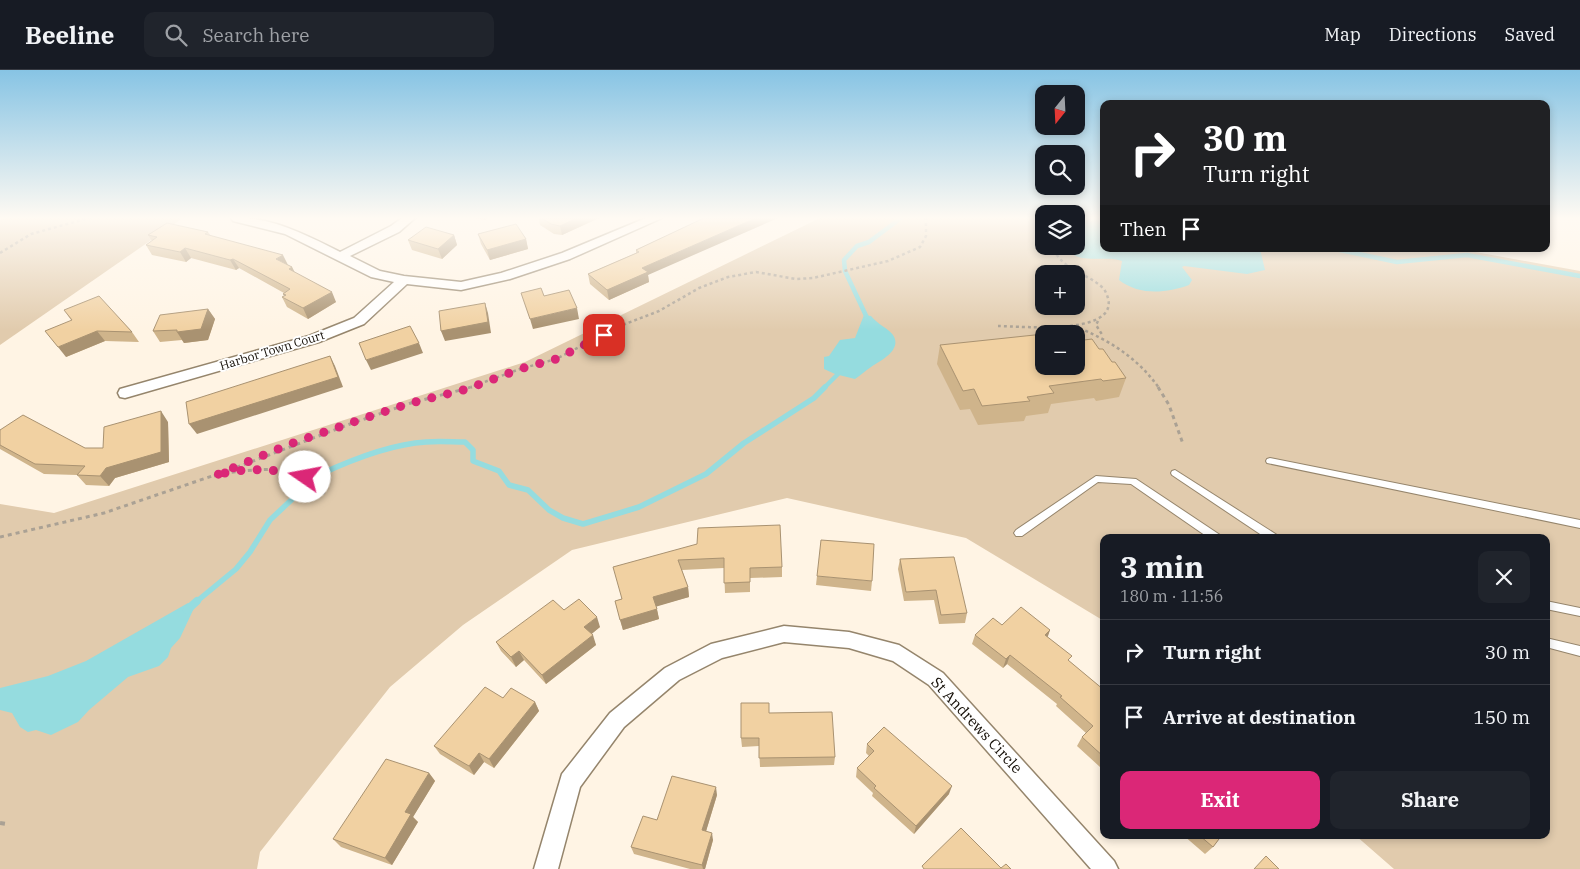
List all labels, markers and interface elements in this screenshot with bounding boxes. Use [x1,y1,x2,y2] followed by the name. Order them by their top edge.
[144,12,494,57] search box
[25,19,114,51] text: Beeline
[162,21,190,49] icon: search
[202,23,309,47] text: Search here
[1324,23,1361,46] text: Map
[1389,23,1477,46] text: Directions
[1505,23,1555,46] text: Saved
[1035,85,1085,135] north arrow
[1035,85,1085,375] map controls
[1203,115,1287,161] text: 30 m
[1120,120,1185,185] icon: right
[1035,145,1085,195] button: search
[1203,159,1310,188] text: Turn right
[1035,205,1085,255] button: layers
[1177,215,1205,243] icon: arrive
[1120,217,1167,241] text: Then
[1035,265,1085,315] button: +
[583,314,625,356] pin
[590,321,618,349] icon: arrive
[1035,325,1085,375] button: −
[218,327,326,373] street label: Harbor Town Court
[278,450,330,502] position arrow
[1120,547,1204,586] text: 3 min
[1478,551,1530,603] button: close
[1120,586,1223,606] text: 180 m · 11:56
[1120,638,1148,666] icon: right
[1163,640,1261,664] text: Turn right
[1485,640,1530,664] text: 30 m
[927,673,1027,777] street label: St Andrews Circle
[1120,703,1148,731] icon: arrive
[1163,705,1356,729] text: Arrive at destination
[1473,705,1530,729] text: 150 m
[1120,771,1320,829] button: Exit
[1330,771,1530,829] button: Share

